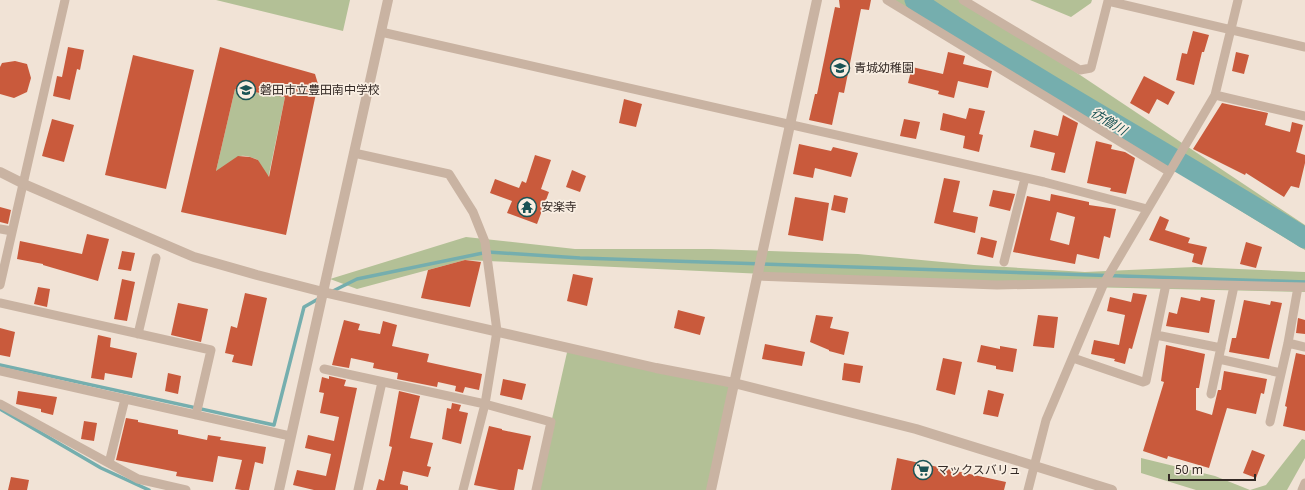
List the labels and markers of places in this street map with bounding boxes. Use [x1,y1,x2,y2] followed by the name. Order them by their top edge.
[829,57,851,79] school or university icon: 青城幼稚園
[854,59,914,76] place label: 青城幼稚園
[235,79,257,101] school or university icon: 磐田市立豊田南中学校
[260,81,380,98] place label: 磐田市立豊田南中学校
[516,196,538,218] temple icon: 安楽寺
[541,198,577,215] place label: 安楽寺
[912,459,934,481] supermarket icon: マックスバリュ
[937,461,1021,478] place label: マックスバリュ

